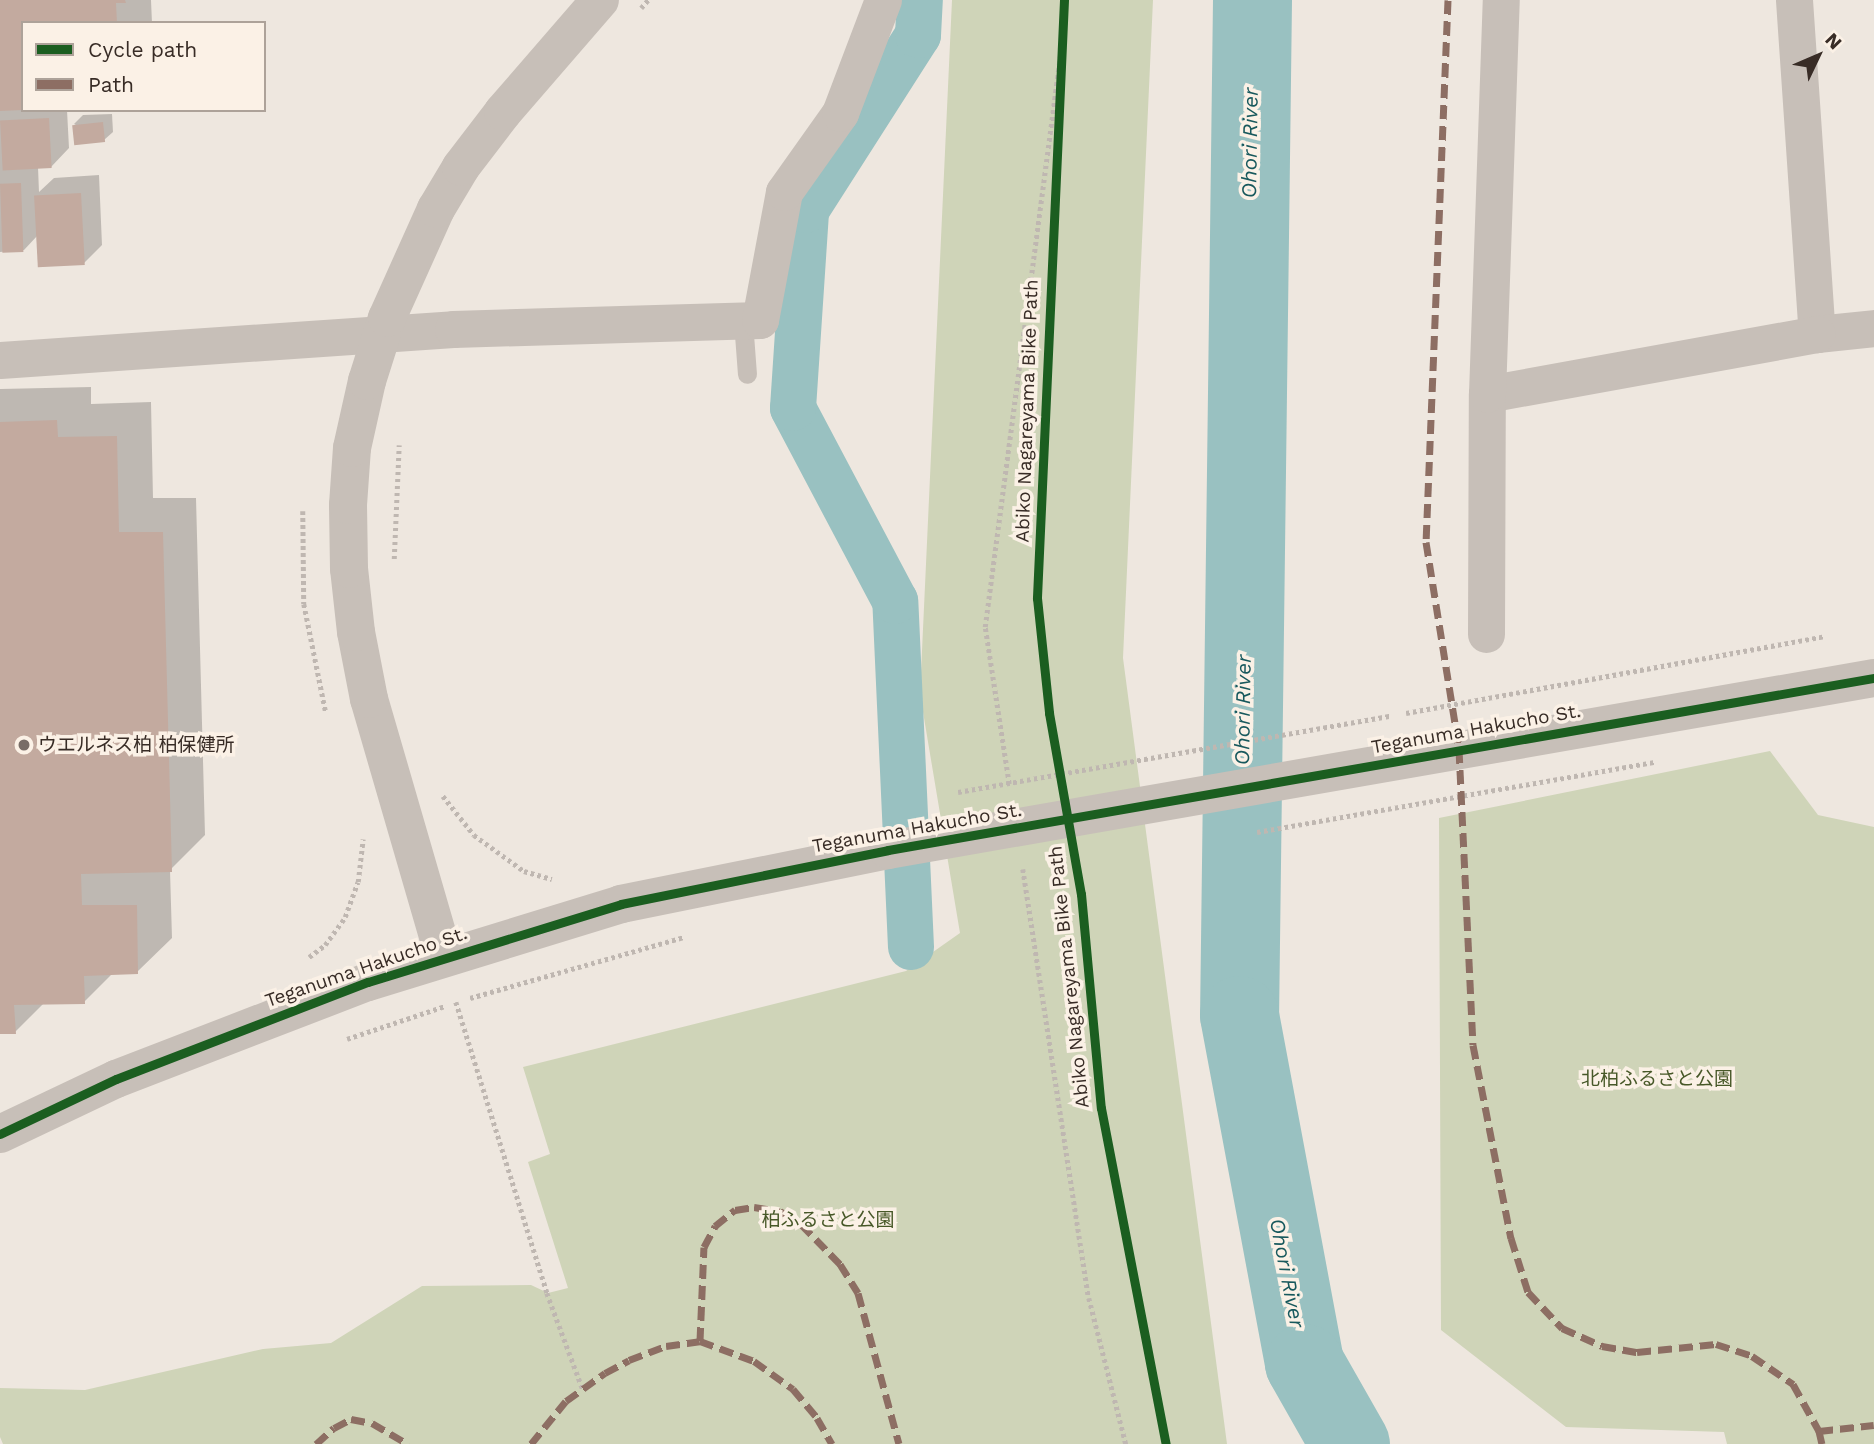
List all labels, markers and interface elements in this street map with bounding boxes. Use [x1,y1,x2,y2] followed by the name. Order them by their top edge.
[21,21,266,112] legend
[1783,21,1853,91] north arrow
[1820,28,1847,54] text: N
[88,37,197,62] text: Cycle path
[88,72,134,97] text: Path
[1236,87,1264,199] water label: Ohori River
[1011,279,1043,543] street label: Abiko Nagareyama Bike Path
[1229,654,1257,766] water label: Ohori River
[1369,699,1583,759] street label: Teganuma Hakucho St.
[38,734,234,756] place label: ウエルネス柏 柏保健所
[16,737,32,753] marker: ウエルネス柏 柏保健所
[810,798,1024,858] street label: Teganuma Hakucho St.
[1044,845,1094,1109] street label: Abiko Nagareyama Bike Path
[262,922,470,1012] street label: Teganuma Hakucho St.
[1581,1068,1733,1090] park label: 北柏ふるさと公園
[762,1209,894,1231] park label: 柏ふるさと公園
[1264,1216,1310,1330] water label: Ohori River

